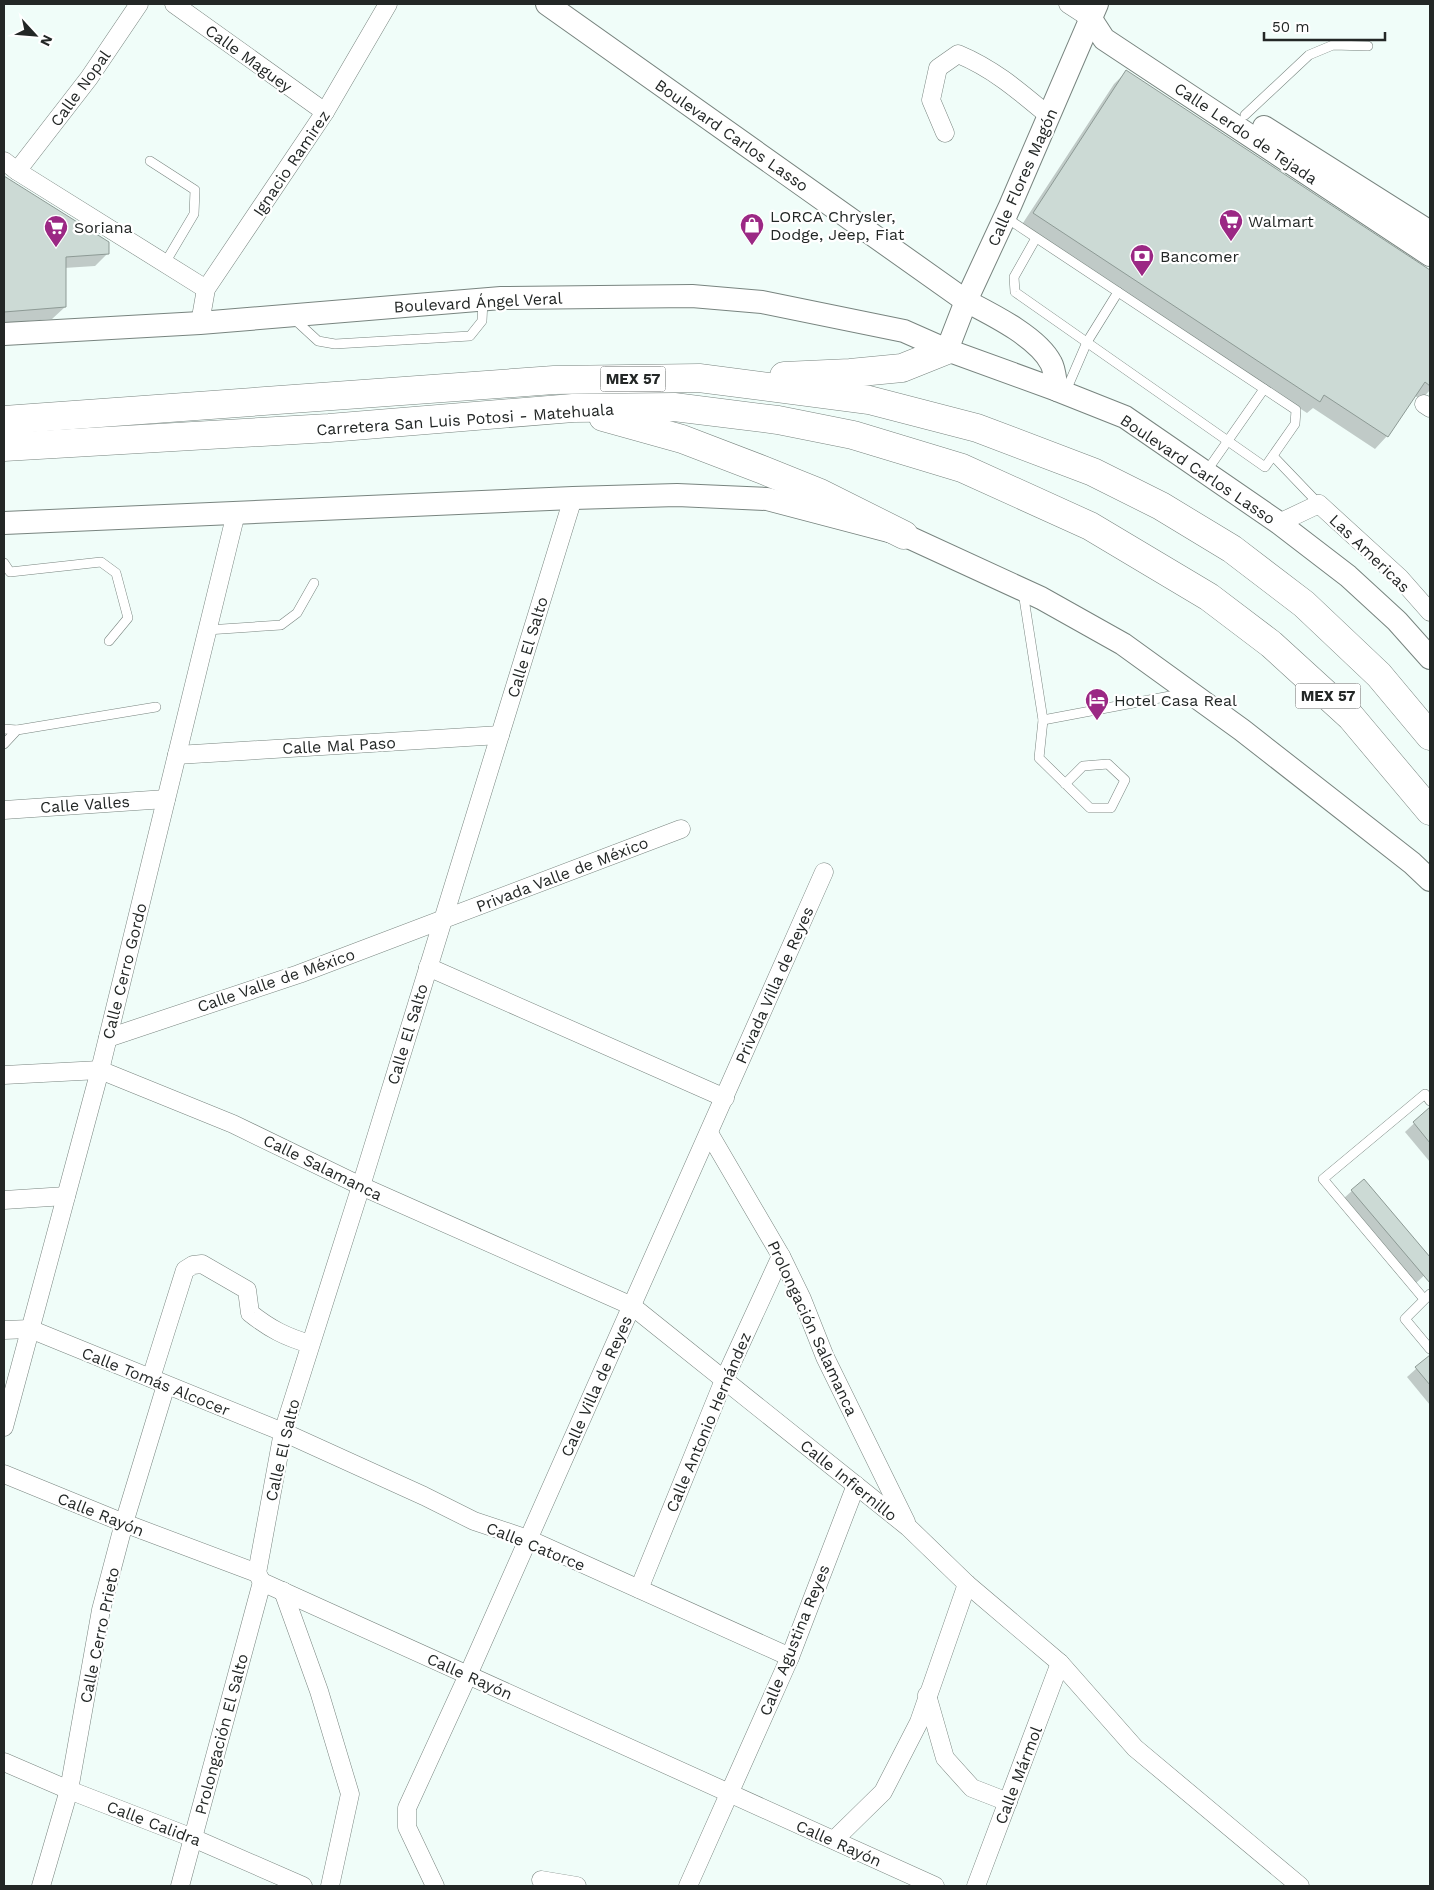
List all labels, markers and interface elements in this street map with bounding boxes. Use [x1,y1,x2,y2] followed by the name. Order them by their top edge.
[10,10,60,60] north arrow
[1264,10,1385,42] scale bar
[1272,18,1309,36] text: 50 m
[202,21,296,97] street label: Calle Maguey
[37,33,56,49] text: N
[46,46,115,130] street label: Calle Nopal
[651,75,812,196] street label: Boulevard Carlos Lasso
[1171,78,1321,188] street label: Calle Lerdo de Tejada
[984,105,1061,249] street label: Calle Flores Magón
[249,107,334,220] street label: Ignacio Ramirez
[770,207,905,244] place label: LORCA Chrysler, Dodge, Jeep, Fiat
[1218,208,1244,242] supermarket icon: Walmart
[739,212,765,246] shop icon: LORCA Chrysler, Dodge, Jeep, Fiat
[1248,212,1314,231] place label: Walmart
[43,214,69,248] supermarket icon: Soriana
[74,218,133,237] place label: Soriana
[1129,243,1155,277] bank icon: Bancomer
[1160,247,1239,266] place label: Bancomer
[393,289,563,316] street label: Boulevard Ángel Veral
[600,366,666,392] road number: MEX 57
[316,400,614,439] street label: Carretera San Luis Potosi - Matehuala
[1117,410,1279,528] street label: Boulevard Carlos Lasso
[1326,510,1414,596] street label: Las Americas
[503,594,552,700] street label: Calle El Salto
[1296,684,1360,708] road number: MEX 57
[1084,687,1110,721] hotel icon: Hotel Casa Real
[1114,691,1237,710] place label: Hotel Casa Real
[282,733,396,758] street label: Calle Mal Paso
[40,792,131,817] street label: Calle Valles
[473,833,651,916] street label: Privada Valle de México
[98,901,151,1041] street label: Calle Cerro Gordo
[731,904,818,1067] street label: Privada Villa de Reyes
[195,945,357,1016] street label: Calle Valle de México
[383,981,432,1087] street label: Calle El Salto
[260,1130,385,1204] street label: Calle Salamanca
[764,1238,862,1419] street label: Prolongación Salamanca
[557,1313,636,1460] street label: Calle Villa de Reyes
[662,1329,755,1515] street label: Calle Antonio Hernández
[79,1343,233,1420] street label: Calle Tomás Alcocer
[261,1397,304,1503] street label: Calle El Salto
[797,1436,901,1525] street label: Calle Infiernillo
[55,1489,147,1540] street label: Calle Rayón
[484,1518,588,1575] street label: Calle Catorce
[755,1562,834,1719] street label: Calle Agustina Reyes
[76,1565,123,1705] street label: Calle Cerro Prieto
[424,1649,515,1704] street label: Calle Rayón
[191,1652,252,1817] street label: Prolongación El Salto
[991,1723,1046,1827] street label: Calle Mármol
[104,1797,203,1850] street label: Calle Calidra
[793,1816,884,1871] street label: Calle Rayón

